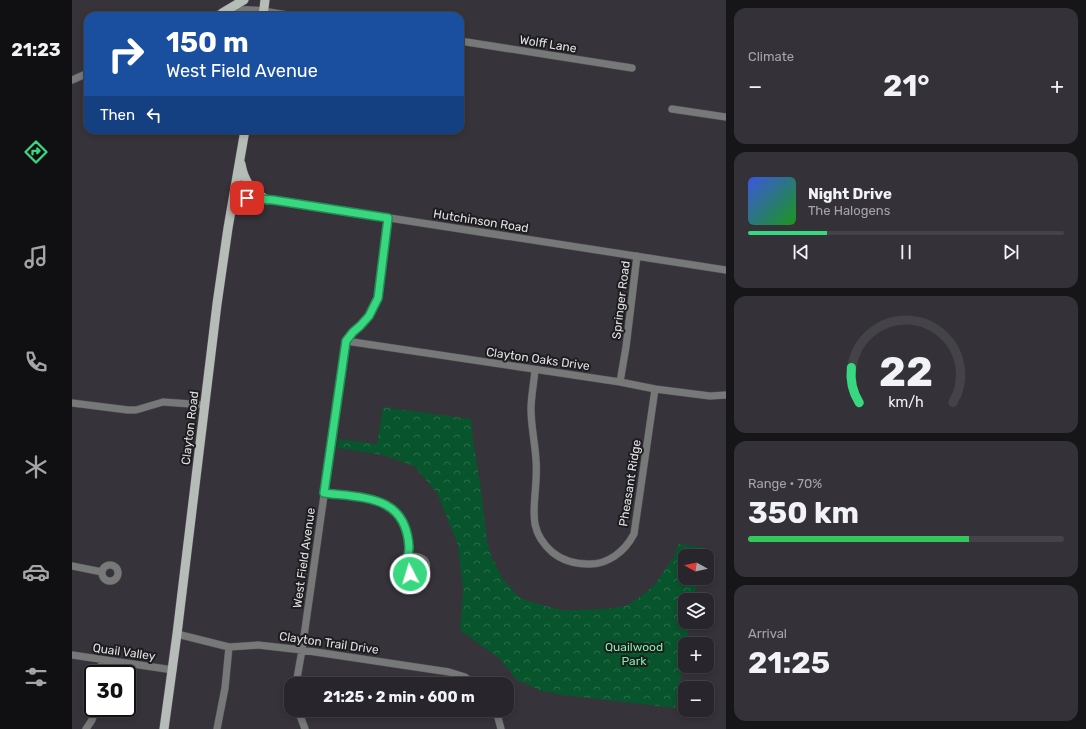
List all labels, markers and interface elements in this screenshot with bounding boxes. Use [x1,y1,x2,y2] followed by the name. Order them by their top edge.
[166,26,249,59] text: 150 m
[100,28,152,80] icon: right
[519,33,578,55] street label: Wolff Lane
[11,39,61,61] text: 21:23
[748,49,794,64] text: Climate
[166,60,318,82] text: West Field Avenue
[883,68,930,104] text: 21°
[748,73,762,100] text: −
[1050,73,1064,100] text: +
[143,104,165,126] icon: left
[100,106,135,124] text: Then
[22,138,50,166] icon: directions
[230,181,264,215] pin
[808,185,892,203] text: Night Drive
[236,187,258,209] icon: arrive
[808,203,890,218] text: The Halogens
[432,207,530,235] street label: Hutchinson Road
[790,241,812,263] icon: previous
[895,241,917,263] icon: pause
[1000,241,1022,263] icon: next
[22,243,50,271] icon: music
[609,260,633,340] street label: Springer Road
[485,345,591,373] street label: Clayton Oaks Drive
[879,346,933,395] text: 22
[22,348,50,376] icon: phone
[179,390,201,466] street label: Clayton Road
[888,393,924,410] text: km/h
[616,438,644,527] street label: Pheasant Ridge
[22,453,50,481] icon: climate
[748,476,822,491] text: Range · 70%
[748,495,859,531] text: 350 km
[290,507,318,609] street label: West Field Avenue
[678,549,714,585] north arrow
[678,549,714,717] map controls
[389,553,431,595] position arrow
[22,558,50,586] icon: car
[678,593,714,629] button: layers
[748,626,787,641] text: Arrival
[278,629,380,657] street label: Clayton Trail Drive
[678,637,714,673] button: +
[605,640,663,668] park label: Quailwood Park
[92,641,157,663] street label: Quail Valley
[748,645,830,681] text: 21:25
[22,663,50,691] icon: filters
[84,665,136,717] speed limit sign: 30
[678,681,714,717] button: −
[323,688,475,706] text: 21:25 · 2 min · 600 m

